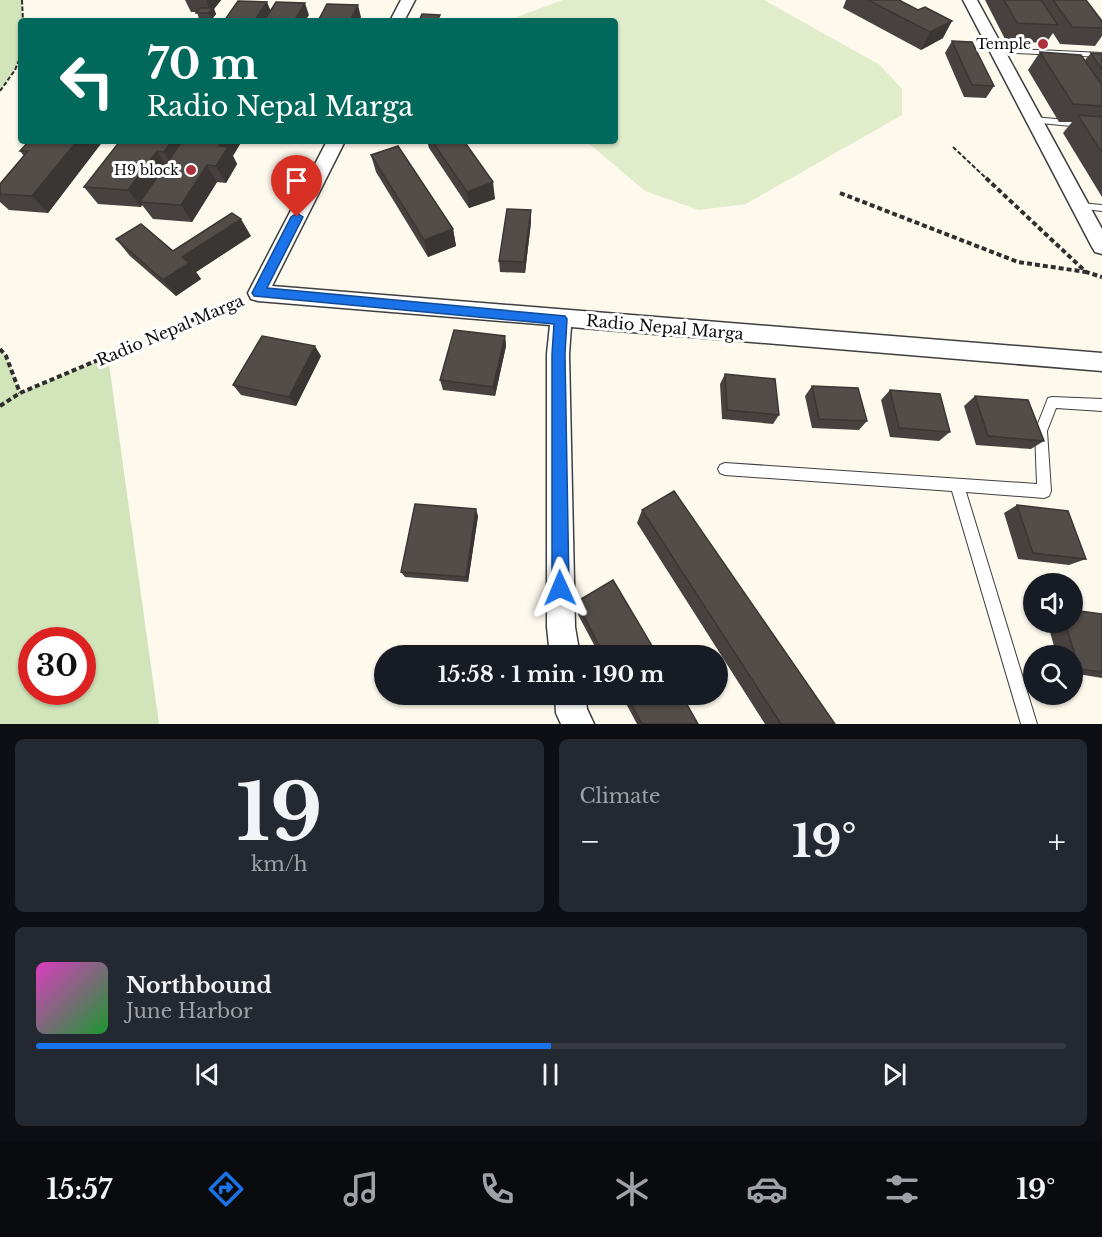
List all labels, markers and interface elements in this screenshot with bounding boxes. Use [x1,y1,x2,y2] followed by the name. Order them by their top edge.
[976,35,1031,53] place label: Temple
[1036,37,1050,51] marker: Temple
[147,38,258,90] text: 70 m
[48,42,126,120] icon: left
[147,90,413,123] text: Radio Nepal Marga
[271,155,322,217] pin
[114,161,179,179] place label: H9 block
[184,163,198,177] marker: H9 block
[280,164,313,197] icon: arrive
[93,290,247,370] street label: Radio Nepal Marga
[586,310,745,344] street label: Radio Nepal Marga
[528,556,592,620] position arrow
[1023,573,1083,705] map controls
[1023,573,1083,633] button: sound
[18,627,96,705] speed limit sign: 30
[1023,645,1083,705] button: search
[438,661,664,688] text: 15:58 · 1 min · 190 m
[236,764,323,861] text: 19
[580,784,660,808] text: Climate
[792,813,857,869] text: 19°
[580,821,600,862] text: −
[1048,821,1066,862] text: +
[251,852,308,876] text: km/h
[126,972,272,999] text: Northbound
[126,999,253,1023] text: June Harbor
[191,1058,224,1091] icon: previous
[534,1058,567,1091] icon: pause
[878,1058,911,1091] icon: next
[205,1168,247,1210] icon: directions
[340,1168,382,1210] icon: music
[476,1168,518,1210] icon: phone
[611,1168,653,1210] icon: climate
[746,1168,788,1210] icon: car
[881,1168,923,1210] icon: filters
[47,1173,112,1206] text: 15:57
[1016,1173,1055,1206] text: 19°

